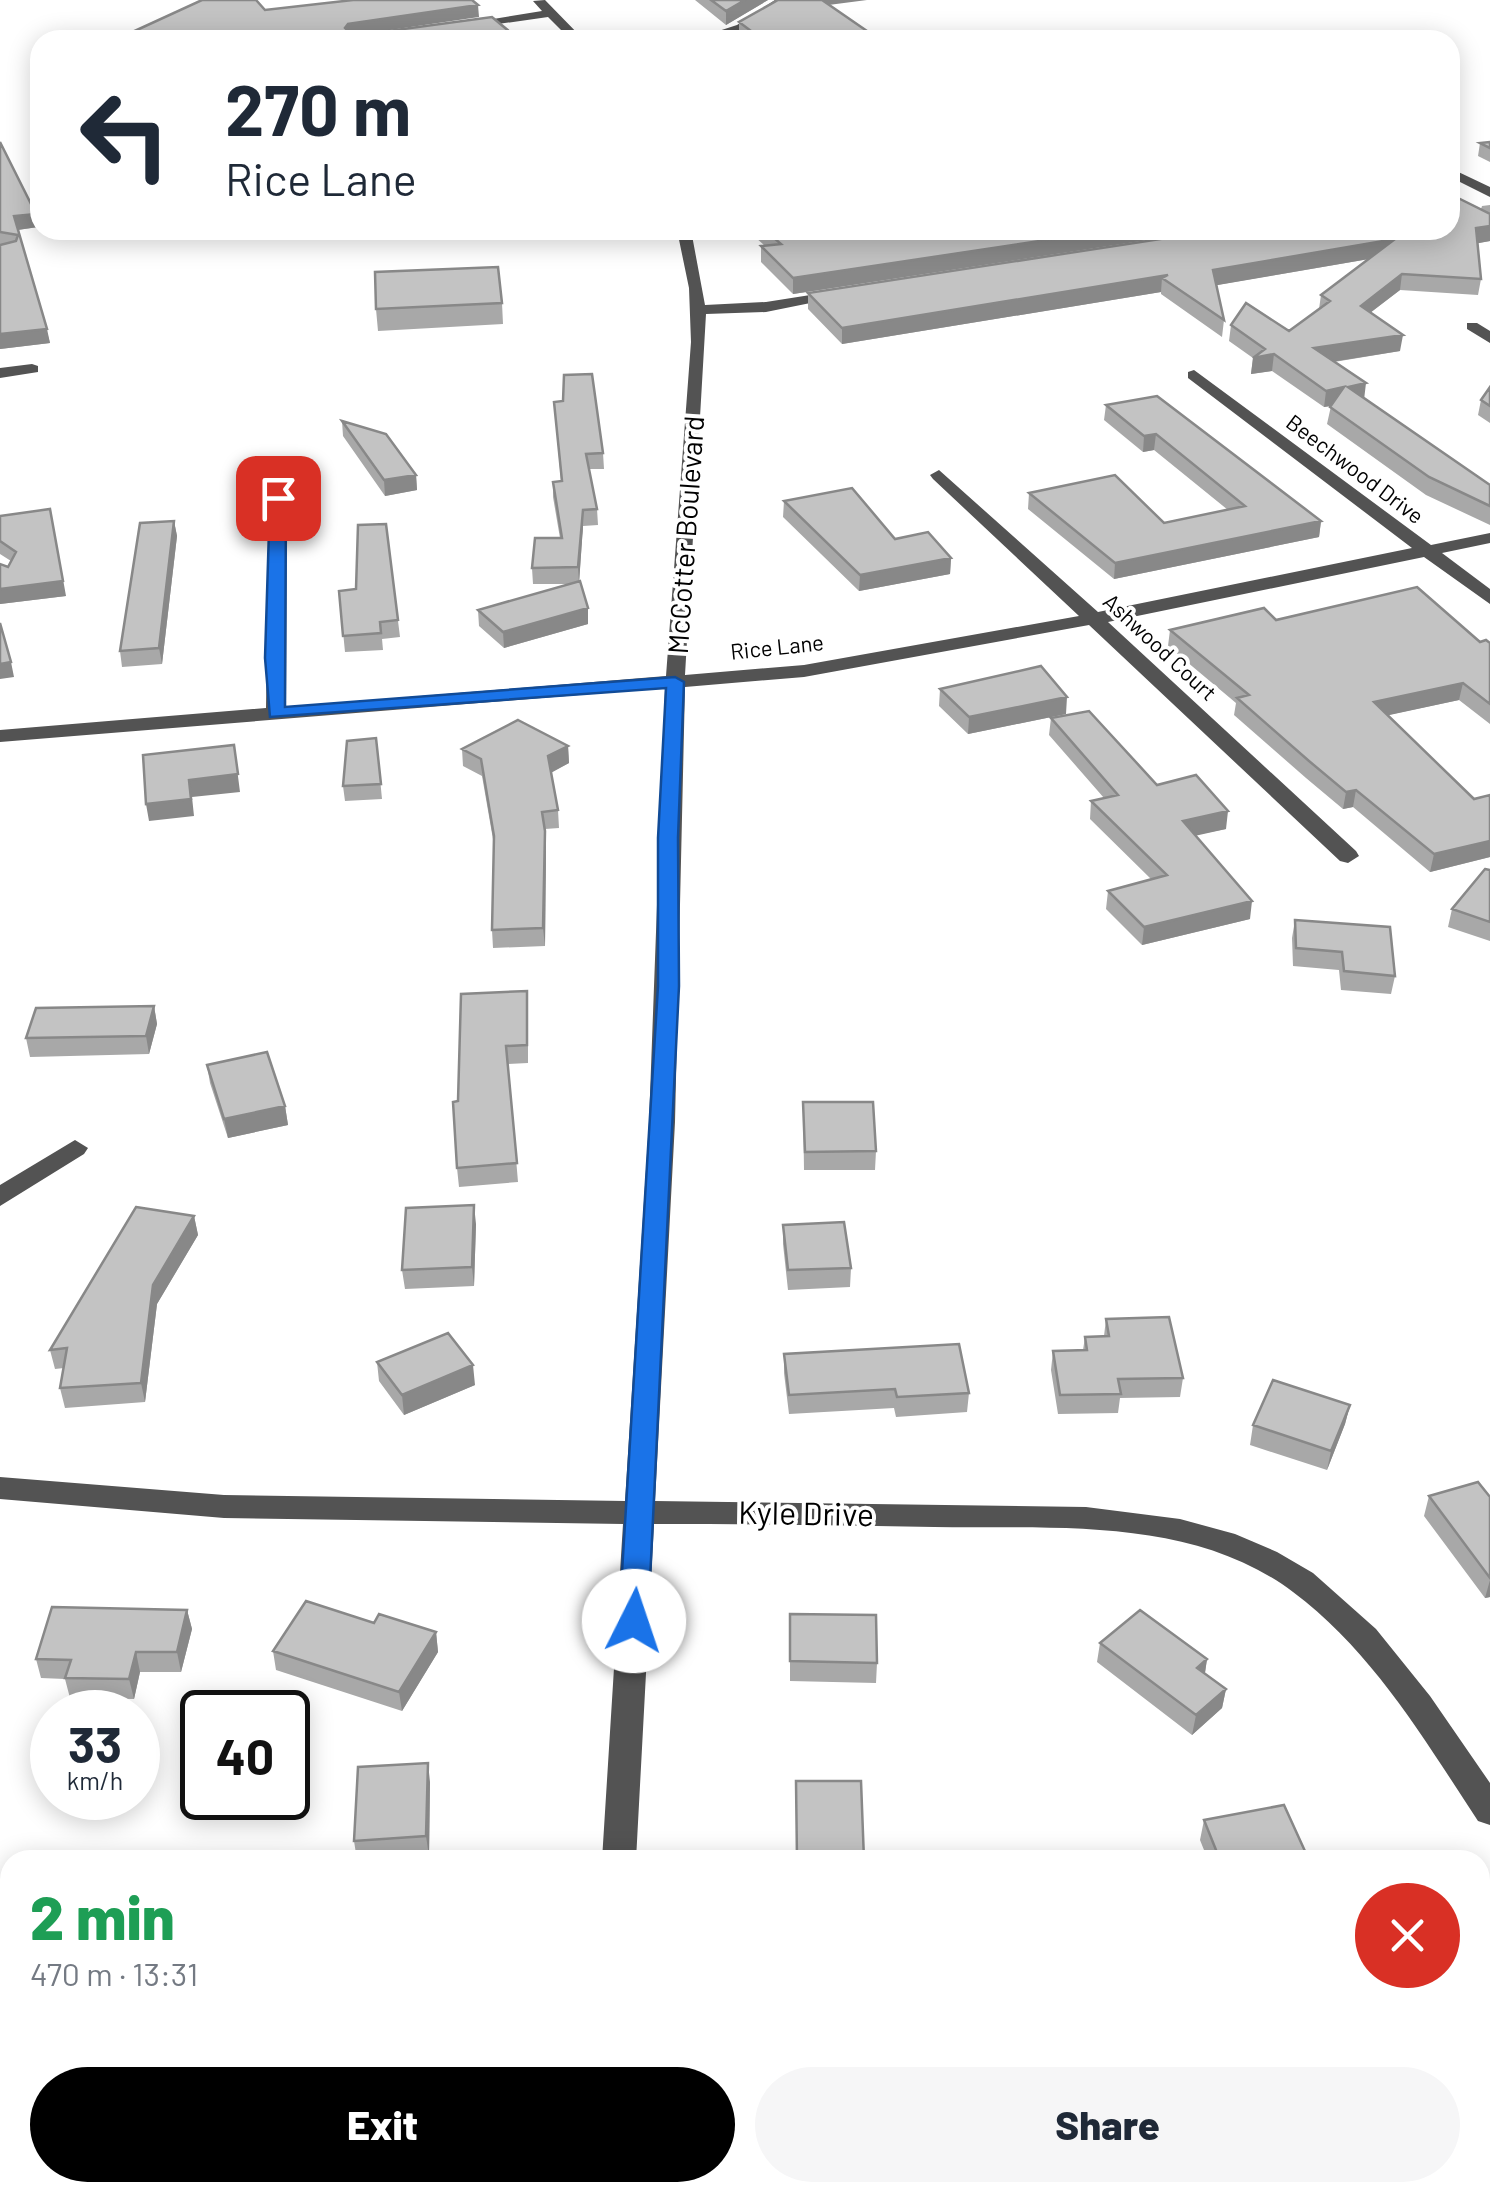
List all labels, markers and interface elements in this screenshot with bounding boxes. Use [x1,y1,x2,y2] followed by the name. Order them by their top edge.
[225,66,411,150] text: 270 m
[60,70,190,200] icon: left
[225,151,417,205] text: Rice Lane
[1282,408,1429,528] street label: Beechwood Drive
[660,415,710,655] street label: McCotter Boulevard
[236,456,321,541] pin
[251,471,306,526] icon: arrive
[1099,587,1223,705] street label: Ashwood Court
[729,628,825,664] street label: Rice Lane
[738,1492,874,1532] street label: Kyle Drive
[582,1569,686,1673] position arrow
[180,1690,310,1820] speed limit sign: 40
[68,1713,122,1773] text: 33
[67,1765,123,1795] text: km/h
[30,1880,175,1952] text: 2 min
[1355,1883,1460,1988] button: close
[30,1954,198,1992] text: 470 m · 13:31
[30,2067,735,2182] button: Exit
[755,2067,1460,2182] button: Share

